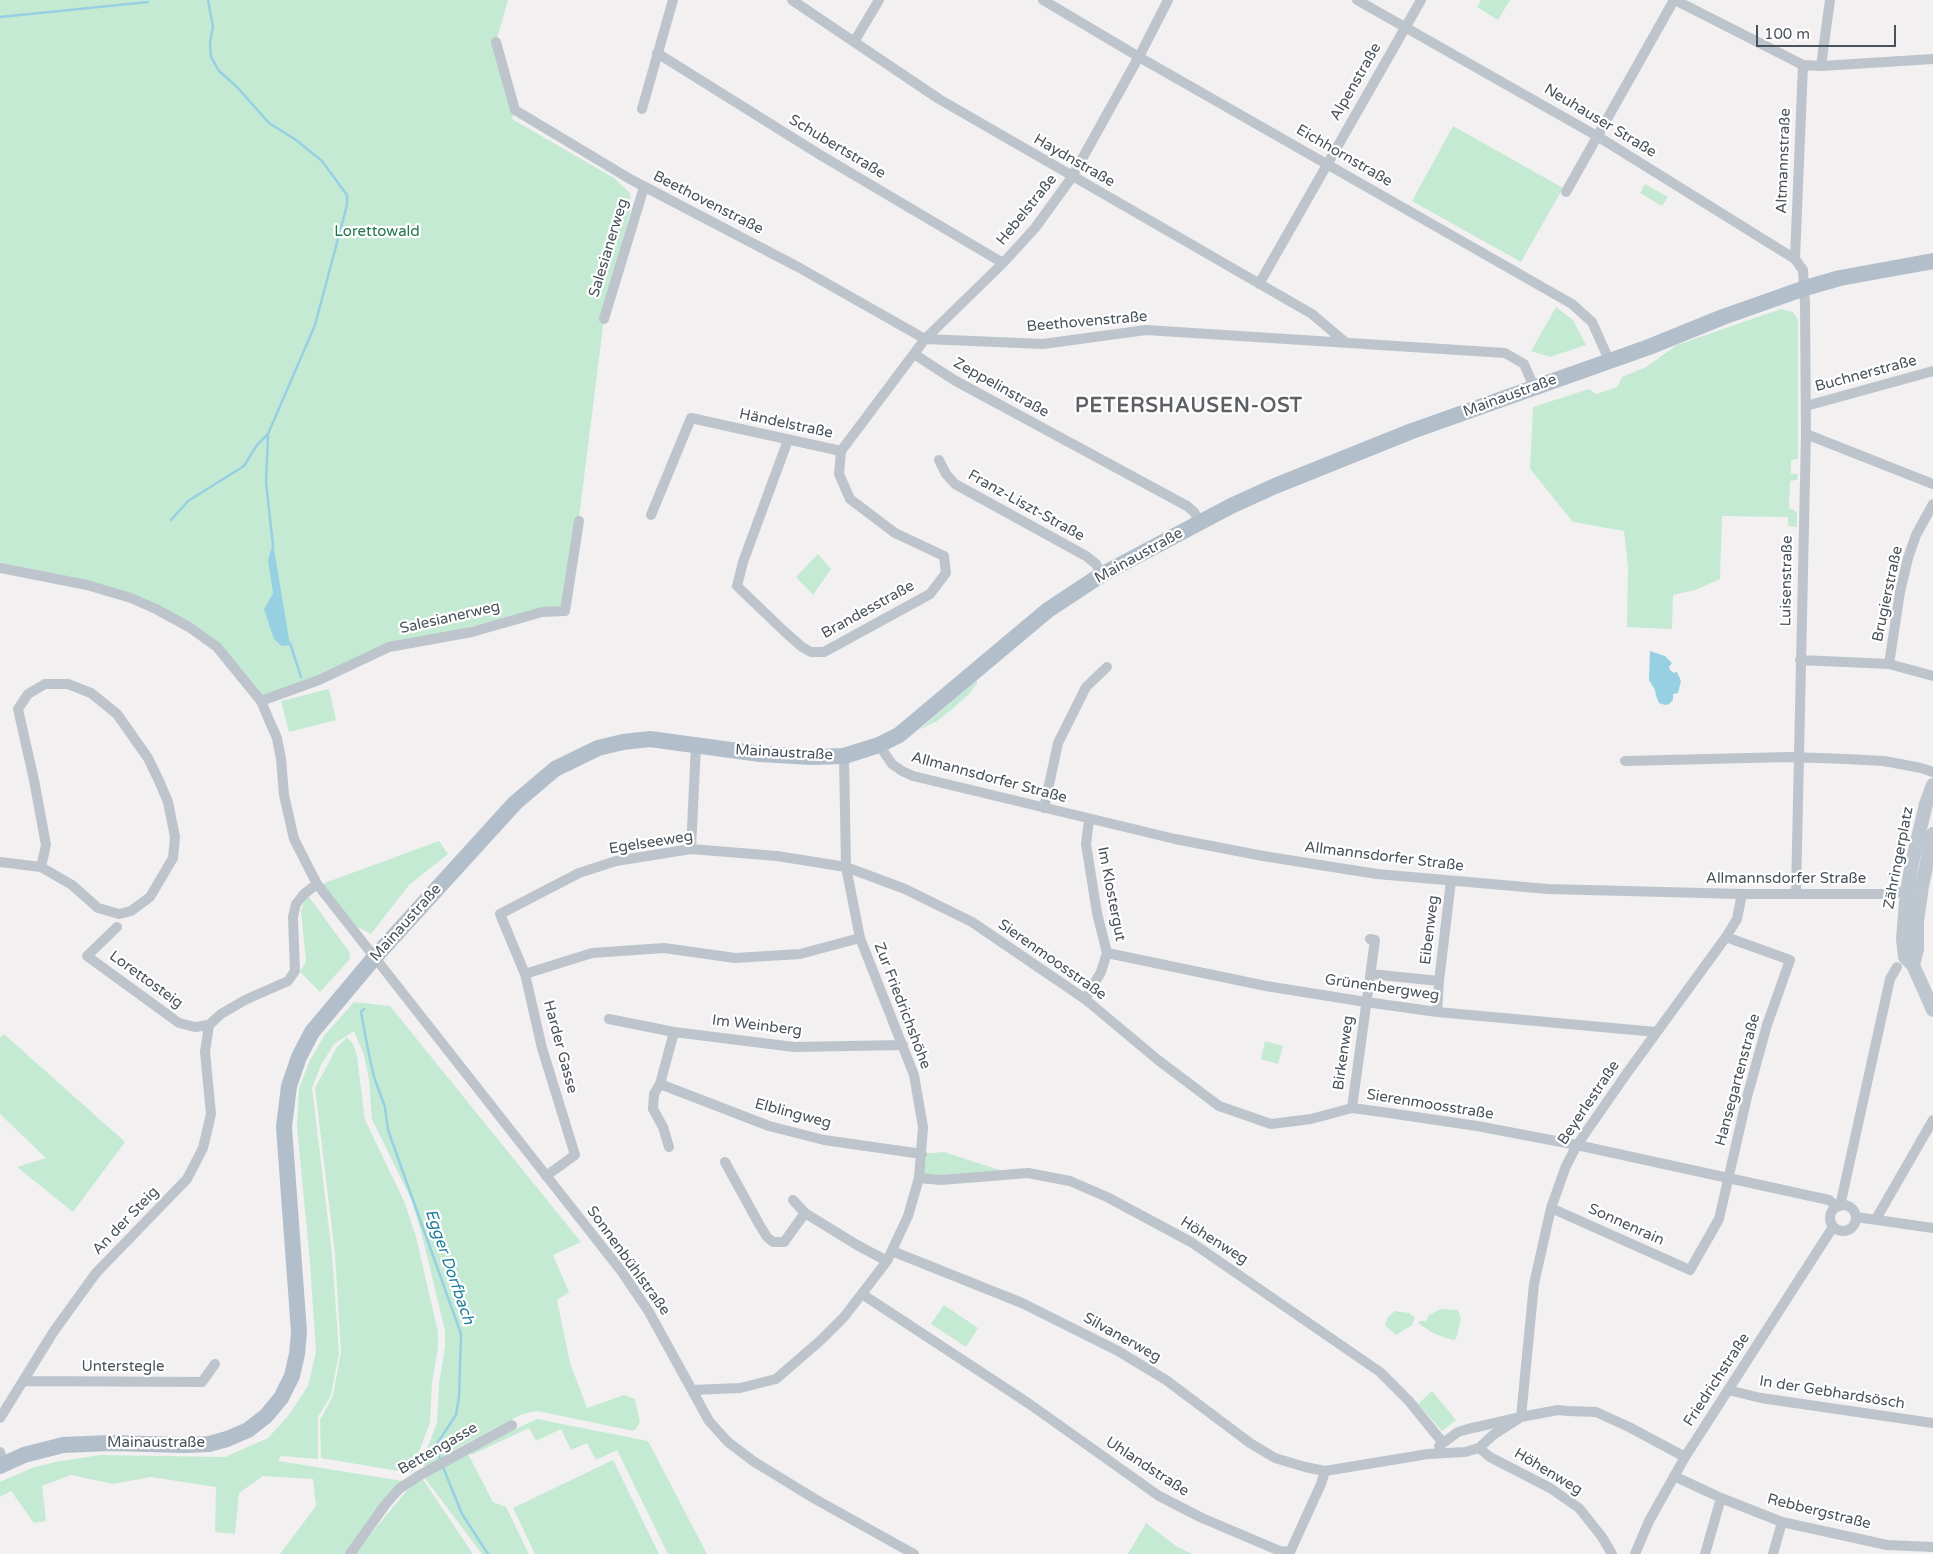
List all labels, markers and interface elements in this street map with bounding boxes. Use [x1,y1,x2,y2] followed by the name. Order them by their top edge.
[1758,15,1898,47] scale bar
[1764,25,1810,43] text: 100 m
[1327,40,1385,124] street label: Alpenstraße
[1541,80,1659,162] street label: Neuhauser Straße
[1773,108,1795,214] street label: Altmannstraße
[785,111,889,183] street label: Schubertstraße
[1293,121,1395,191] street label: Eichhornstraße
[1030,130,1118,192] street label: Haydnstraße
[650,167,766,239] street label: Beethovenstraße
[993,171,1061,249] street label: Hebelstraße
[585,196,633,300] street label: Salesianerweg
[334,223,420,241] park label: Lorettowald
[1026,308,1148,336] street label: Beethovenstraße
[1813,352,1919,396] street label: Buchnerstraße
[950,354,1052,422] street label: Zeppelinstraße
[1461,371,1559,421] street label: Mainaustraße
[1073,395,1305,419] district label: PETERSHAUSEN-OST
[738,405,834,443] street label: Händelstraße
[965,466,1087,546] street label: Franz-Liszt-Straße
[1092,524,1186,588] street label: Mainaustraße
[1777,535,1797,627] street label: Luisenstraße
[1869,545,1907,643] street label: Brugierstraße
[818,577,918,643] street label: Brandesstraße
[398,598,502,638] street label: Salesianerweg
[735,741,833,765] street label: Mainaustraße
[909,749,1069,807] street label: Allmannsdorfer Straße
[1880,805,1918,911] street label: Zähringerplatz
[608,827,694,859] street label: Egelseeweg
[1303,838,1465,876] street label: Allmannsdorfer Straße
[1093,845,1129,943] street label: Im Klostergut
[1706,870,1866,888] street label: Allmannsdorfer Straße
[367,881,445,965] street label: Mainaustraße
[1417,894,1443,966] street label: Eibenweg
[994,916,1110,1004] street label: Sierenmoosstraße
[870,940,934,1072] street label: Zur Friedrichshöhe
[106,947,186,1013] street label: Lorettosteig
[1323,971,1441,1005] street label: Grünenbergweg
[539,999,581,1095] street label: Harder Gasse
[711,1012,803,1040] street label: Im Weinberg
[1712,1012,1764,1148] street label: Hansegartenstraße
[1330,1015,1358,1091] street label: Birkenweg
[1554,1057,1624,1149] street label: Beyerlestraße
[1365,1086,1495,1124] street label: Sierenmoosstraße
[753,1095,833,1133] street label: Elblingweg
[89,1183,163,1259] street label: An der Steig
[1585,1200,1667,1250] street label: Sonnenrain
[582,1203,674,1319] street label: Sonnenbühlstraße
[420,1207,478,1327] water label: Egger Dorfbach
[1177,1213,1251,1269] street label: Höhenweg
[1080,1309,1164,1367] street label: Silvanerweg
[1680,1330,1754,1430] street label: Friedrichstraße
[82,1358,164,1376] street label: Unterstegle
[1758,1373,1906,1413] street label: In der Gebhardsösch
[395,1419,481,1479] street label: Bettengasse
[1102,1433,1192,1501] street label: Uhlandstraße
[107,1434,205,1452] street label: Mainaustraße
[1511,1445,1585,1499] street label: Höhenweg
[1765,1490,1873,1534] street label: Rebbergstraße

